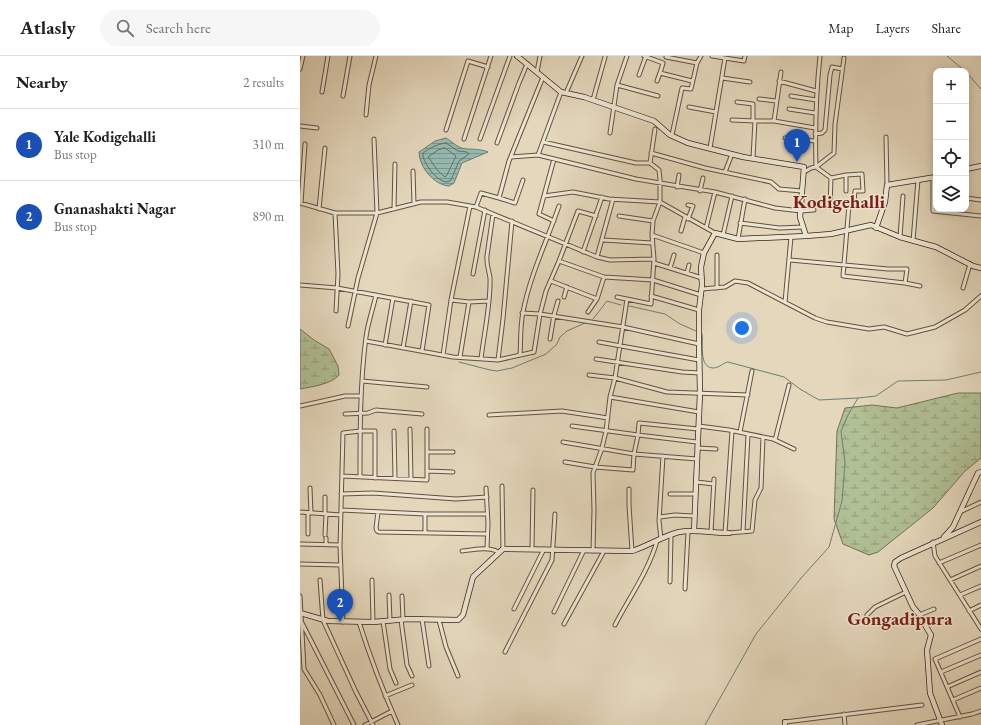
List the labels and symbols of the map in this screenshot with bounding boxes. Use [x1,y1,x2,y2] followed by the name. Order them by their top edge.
[784,129,810,162] pin: 1
[793,189,886,214] district label: Kodigehalli
[732,318,752,338] your location
[327,589,353,622] pin: 2
[847,606,953,631] district label: Gongadipura

